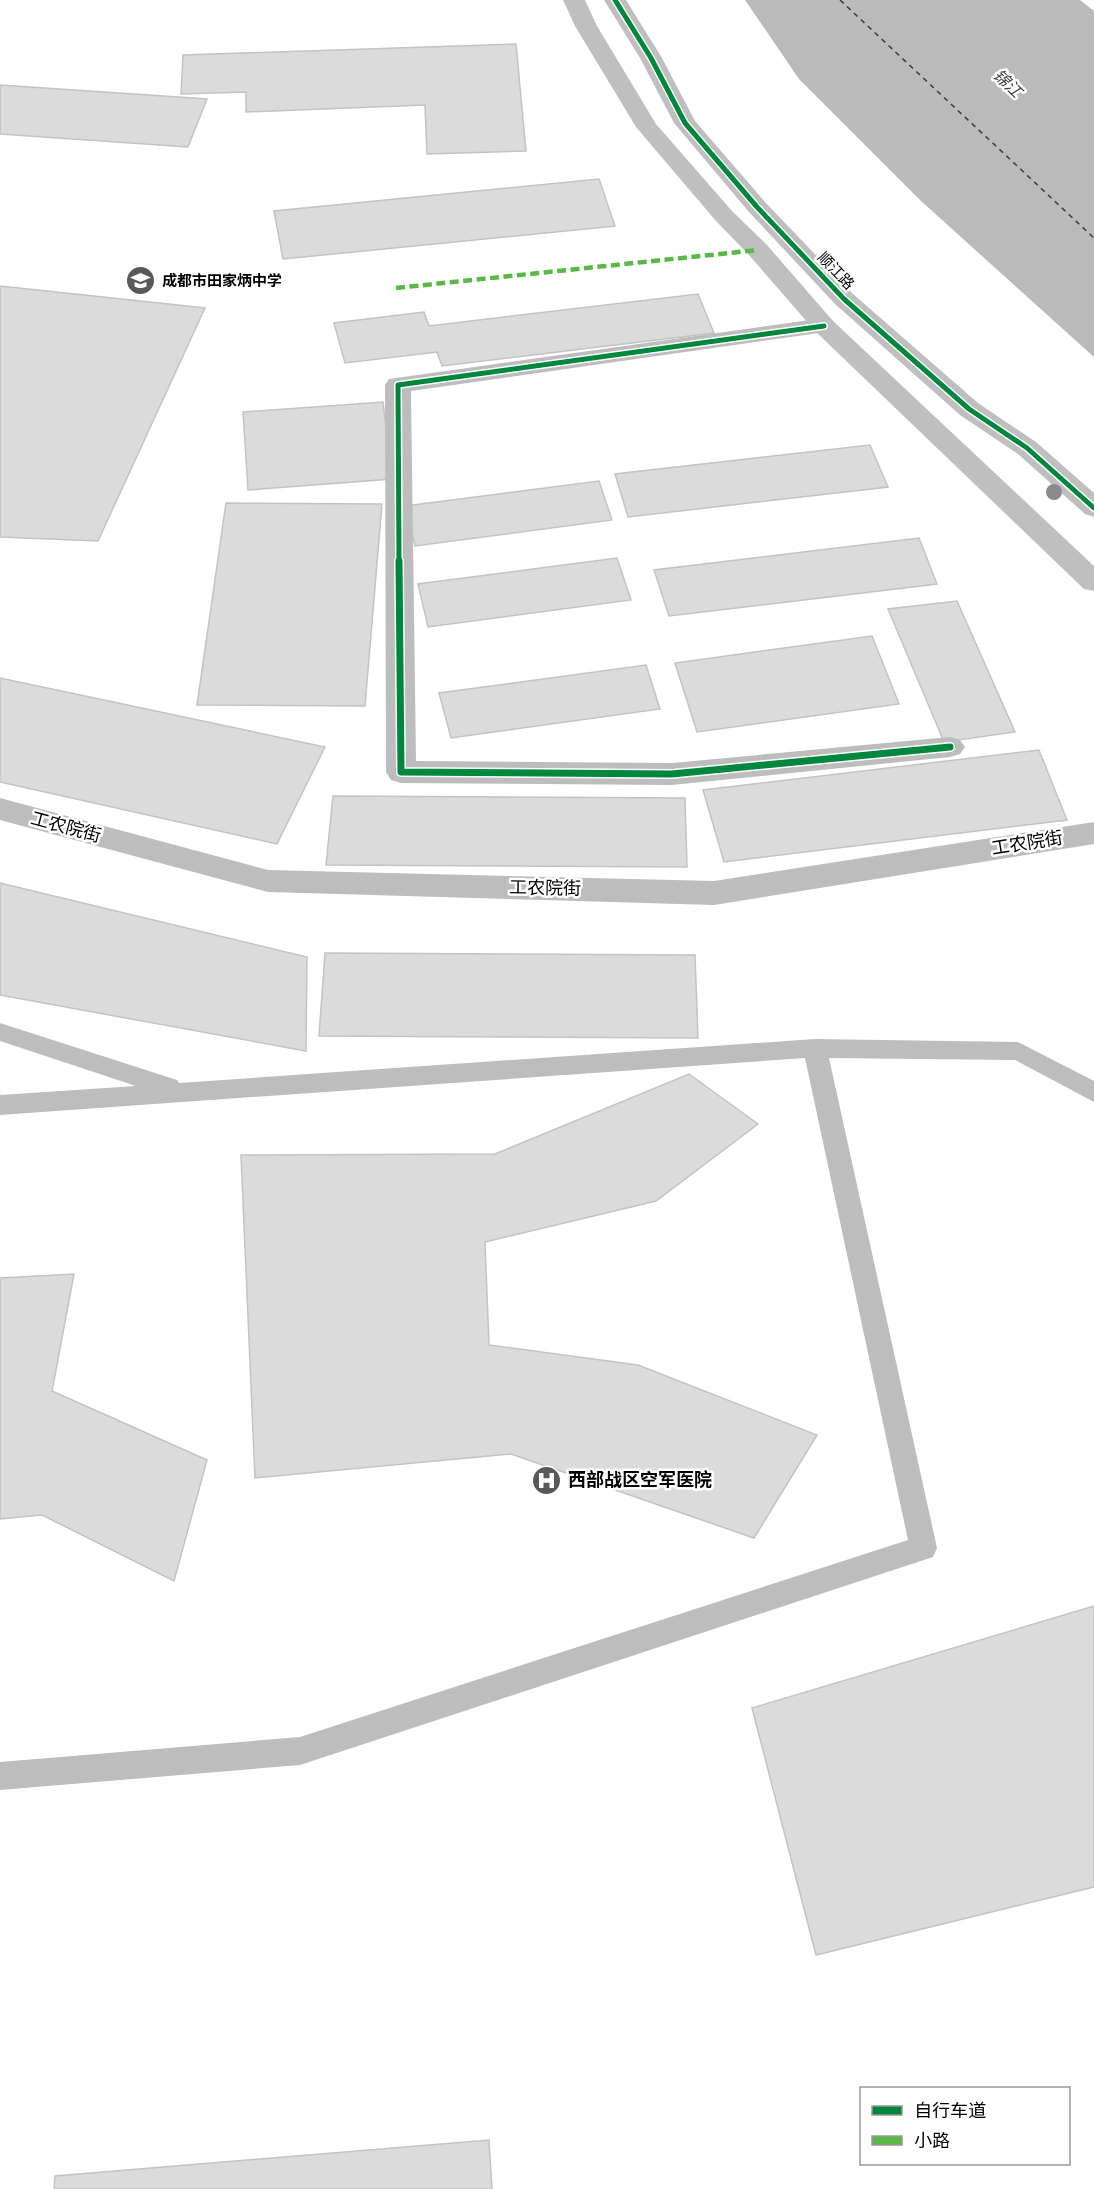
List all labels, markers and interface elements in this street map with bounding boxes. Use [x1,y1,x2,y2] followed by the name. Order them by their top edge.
[989,65,1027,103] water label: 锦江
[814,249,858,293] street label: 顺江路
[125,265,157,297] school or university icon: 成都市田家炳中学
[162,272,282,290] place label: 成都市田家炳中学
[28,807,104,847] street label: 工农院街
[990,827,1064,859] street label: 工农院街
[509,876,581,900] street label: 工农院街
[531,1464,563,1496] hospital icon: 西部战区空军医院
[568,1469,712,1491] place label: 西部战区空军医院
[860,2087,1070,2165] legend
[914,2100,986,2122] text: 自行车道
[914,2130,950,2152] text: 小路

